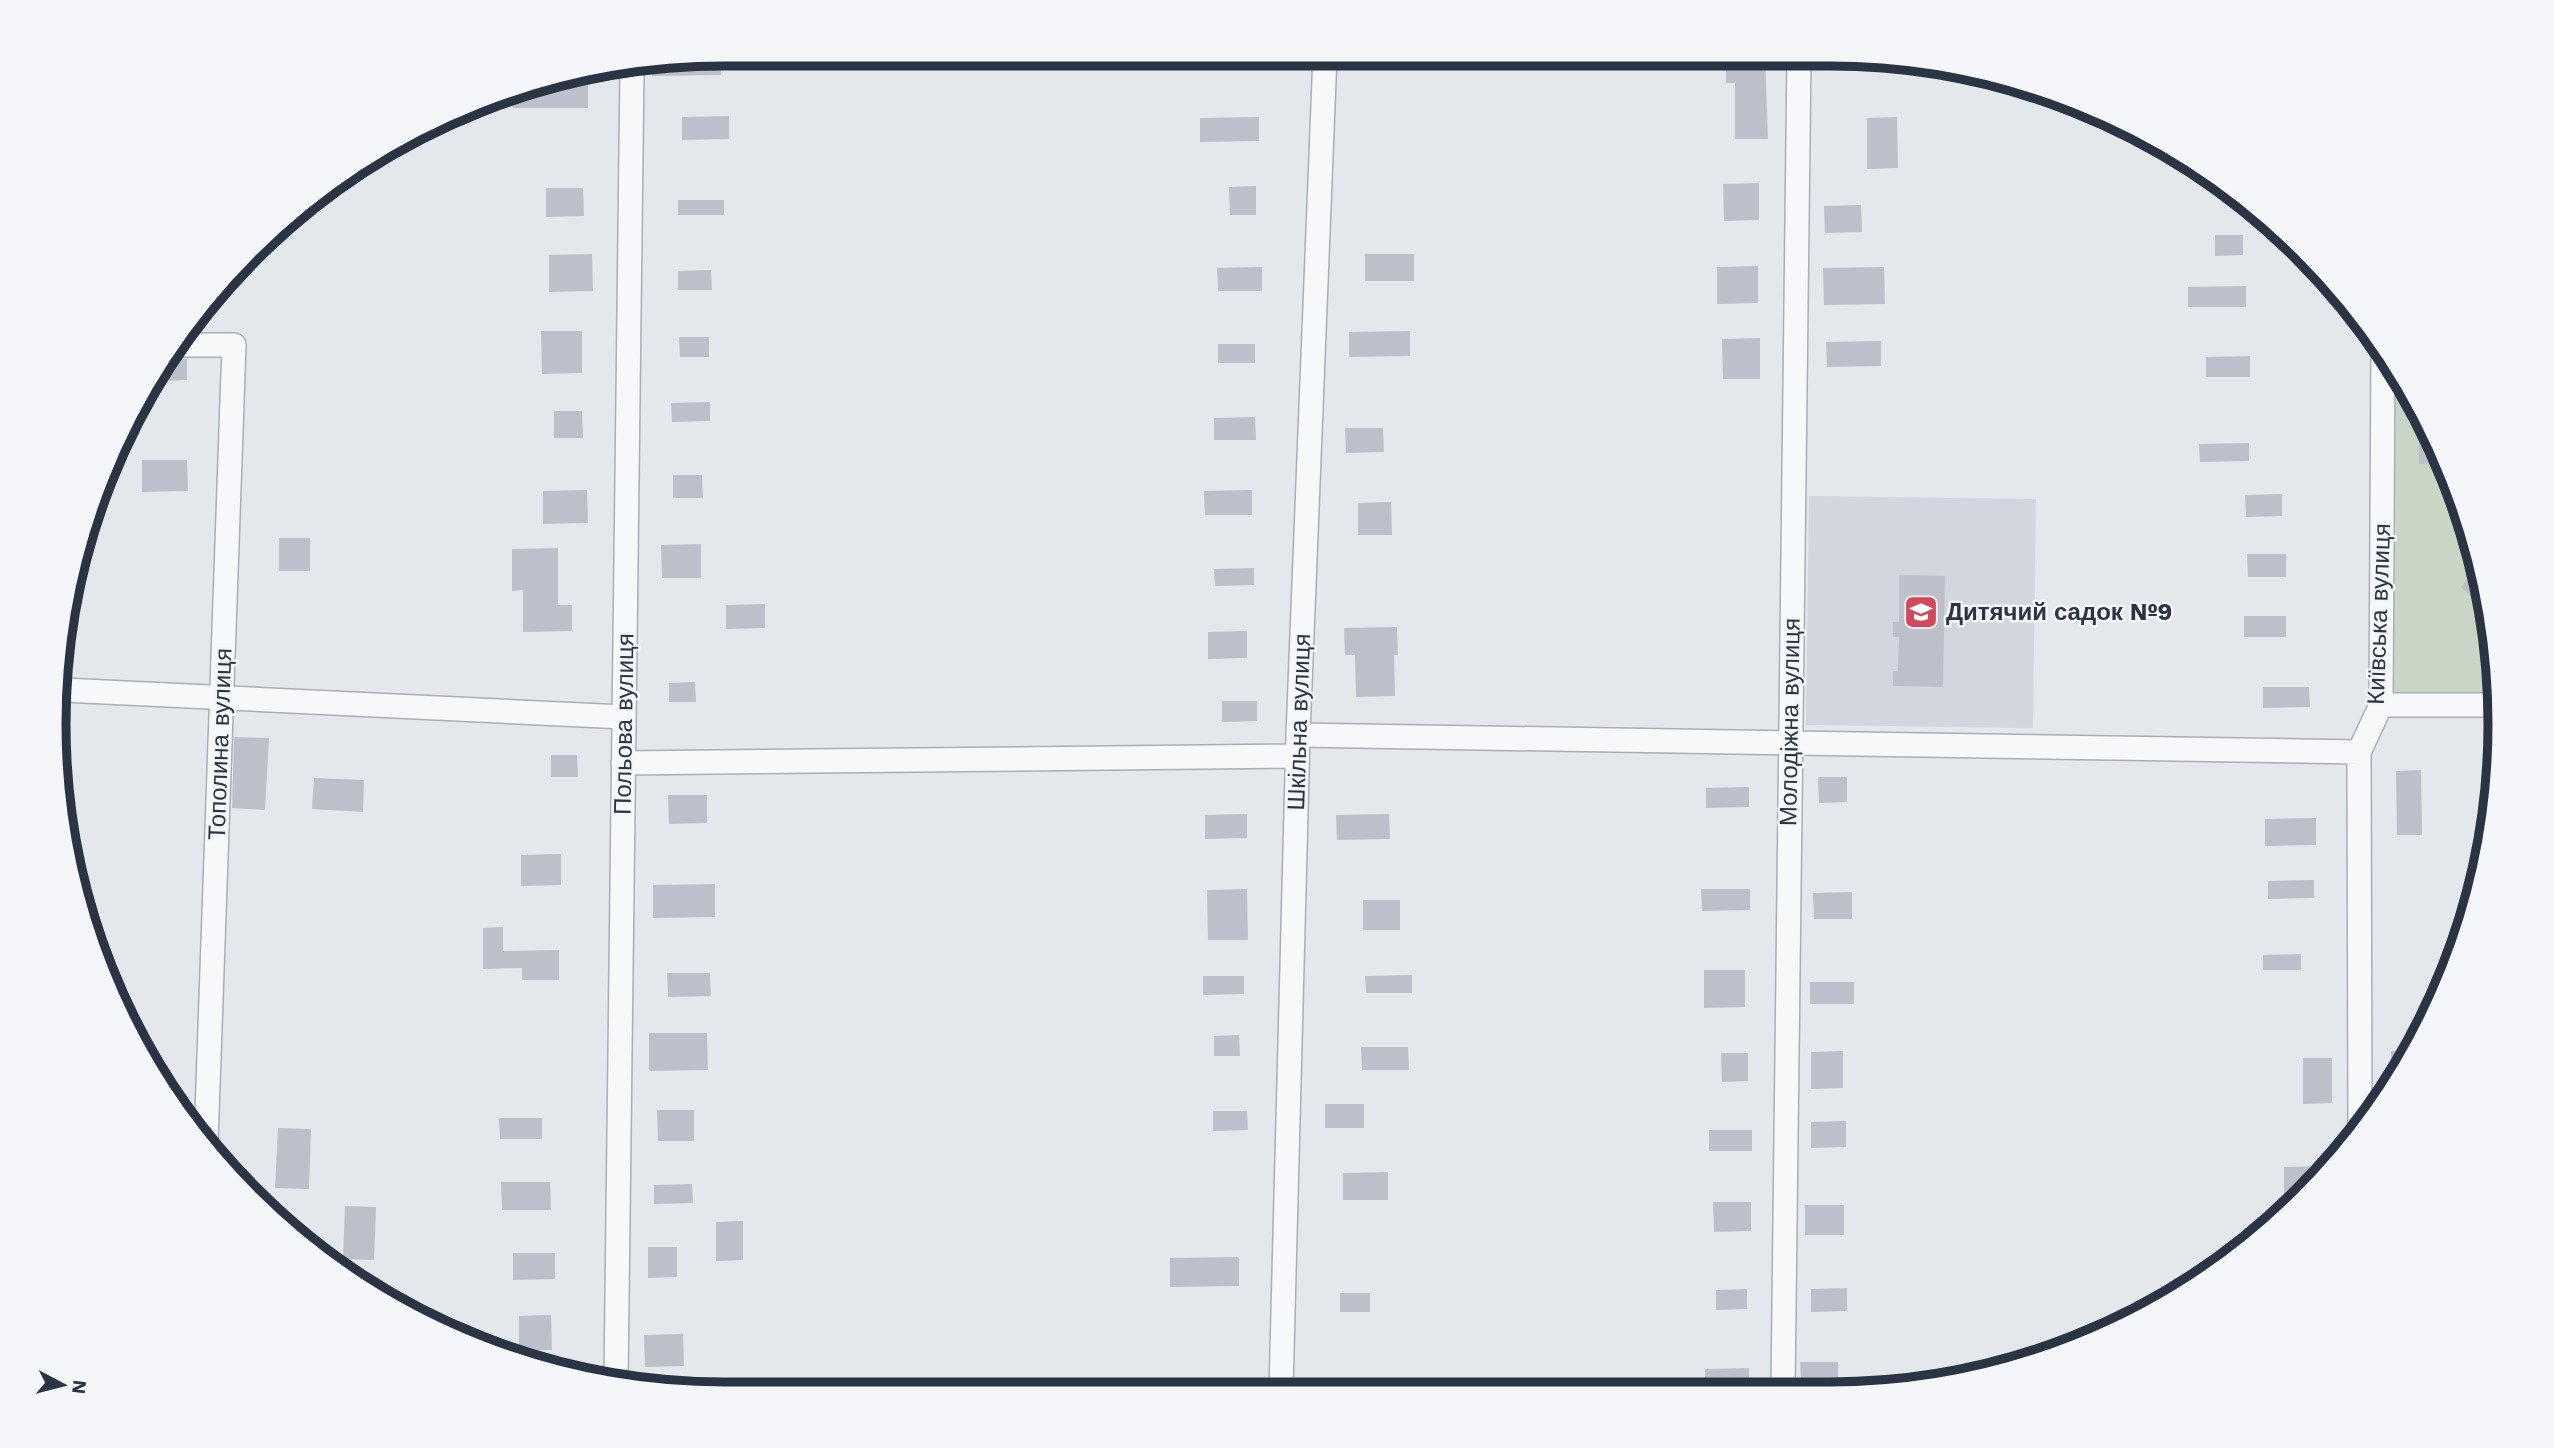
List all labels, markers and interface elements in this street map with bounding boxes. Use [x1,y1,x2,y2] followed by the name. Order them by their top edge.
[2362,523,2396,705] street label: Київська вулиця
[1902,593,1940,631] school or university icon: Дитячий садок №9
[1946,598,2172,626] place label: Дитячий садок №9
[1774,618,1806,826] street label: Молодіжна вулиця
[608,633,640,815] street label: Польова вулиця
[1282,633,1316,811] street label: Шкільна вулиця
[203,648,237,840] street label: Тополина вулиця
[28,1350,98,1420] north arrow
[67,1379,92,1395] text: N

